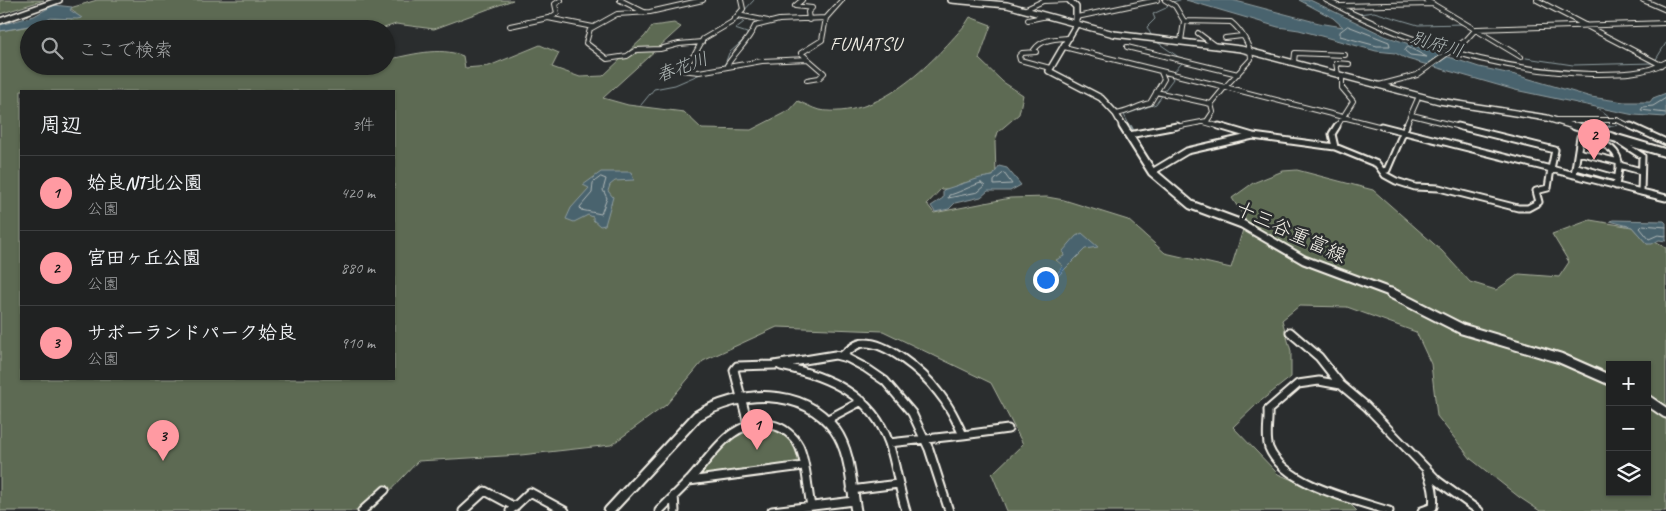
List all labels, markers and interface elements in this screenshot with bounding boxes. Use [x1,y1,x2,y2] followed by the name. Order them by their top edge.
[20,20,395,75] search box
[1408,26,1466,62] water label: 別府川
[830,32,905,56] district label: FUNATSU
[38,34,66,62] icon: search
[78,38,173,62] text: ここで検索
[653,47,711,87] water label: 春花川
[40,112,82,138] text: 周辺
[352,115,375,135] text: 3件
[1578,119,1610,160] pin: 2
[87,171,202,195] text: 姶良NT北公園
[52,183,60,203] text: 1
[341,183,375,203] text: 420 m
[1231,195,1351,269] street label: 十三谷重富線
[87,199,119,219] text: 公園
[87,246,201,270] text: 宮田ヶ丘公園
[52,258,60,278] text: 2
[341,258,375,278] text: 880 m
[1033,267,1059,293] your location
[87,274,119,294] text: 公園
[87,321,296,345] text: サボーランドパーク姶良
[52,333,60,353] text: 3
[341,333,375,353] text: 910 m
[87,349,119,369] text: 公園
[1606,361,1651,496] map controls
[1606,361,1651,406] button: +
[1606,406,1651,451] button: −
[741,409,773,450] pin: 1
[147,420,179,461] pin: 3
[1606,451,1651,496] button: layers

